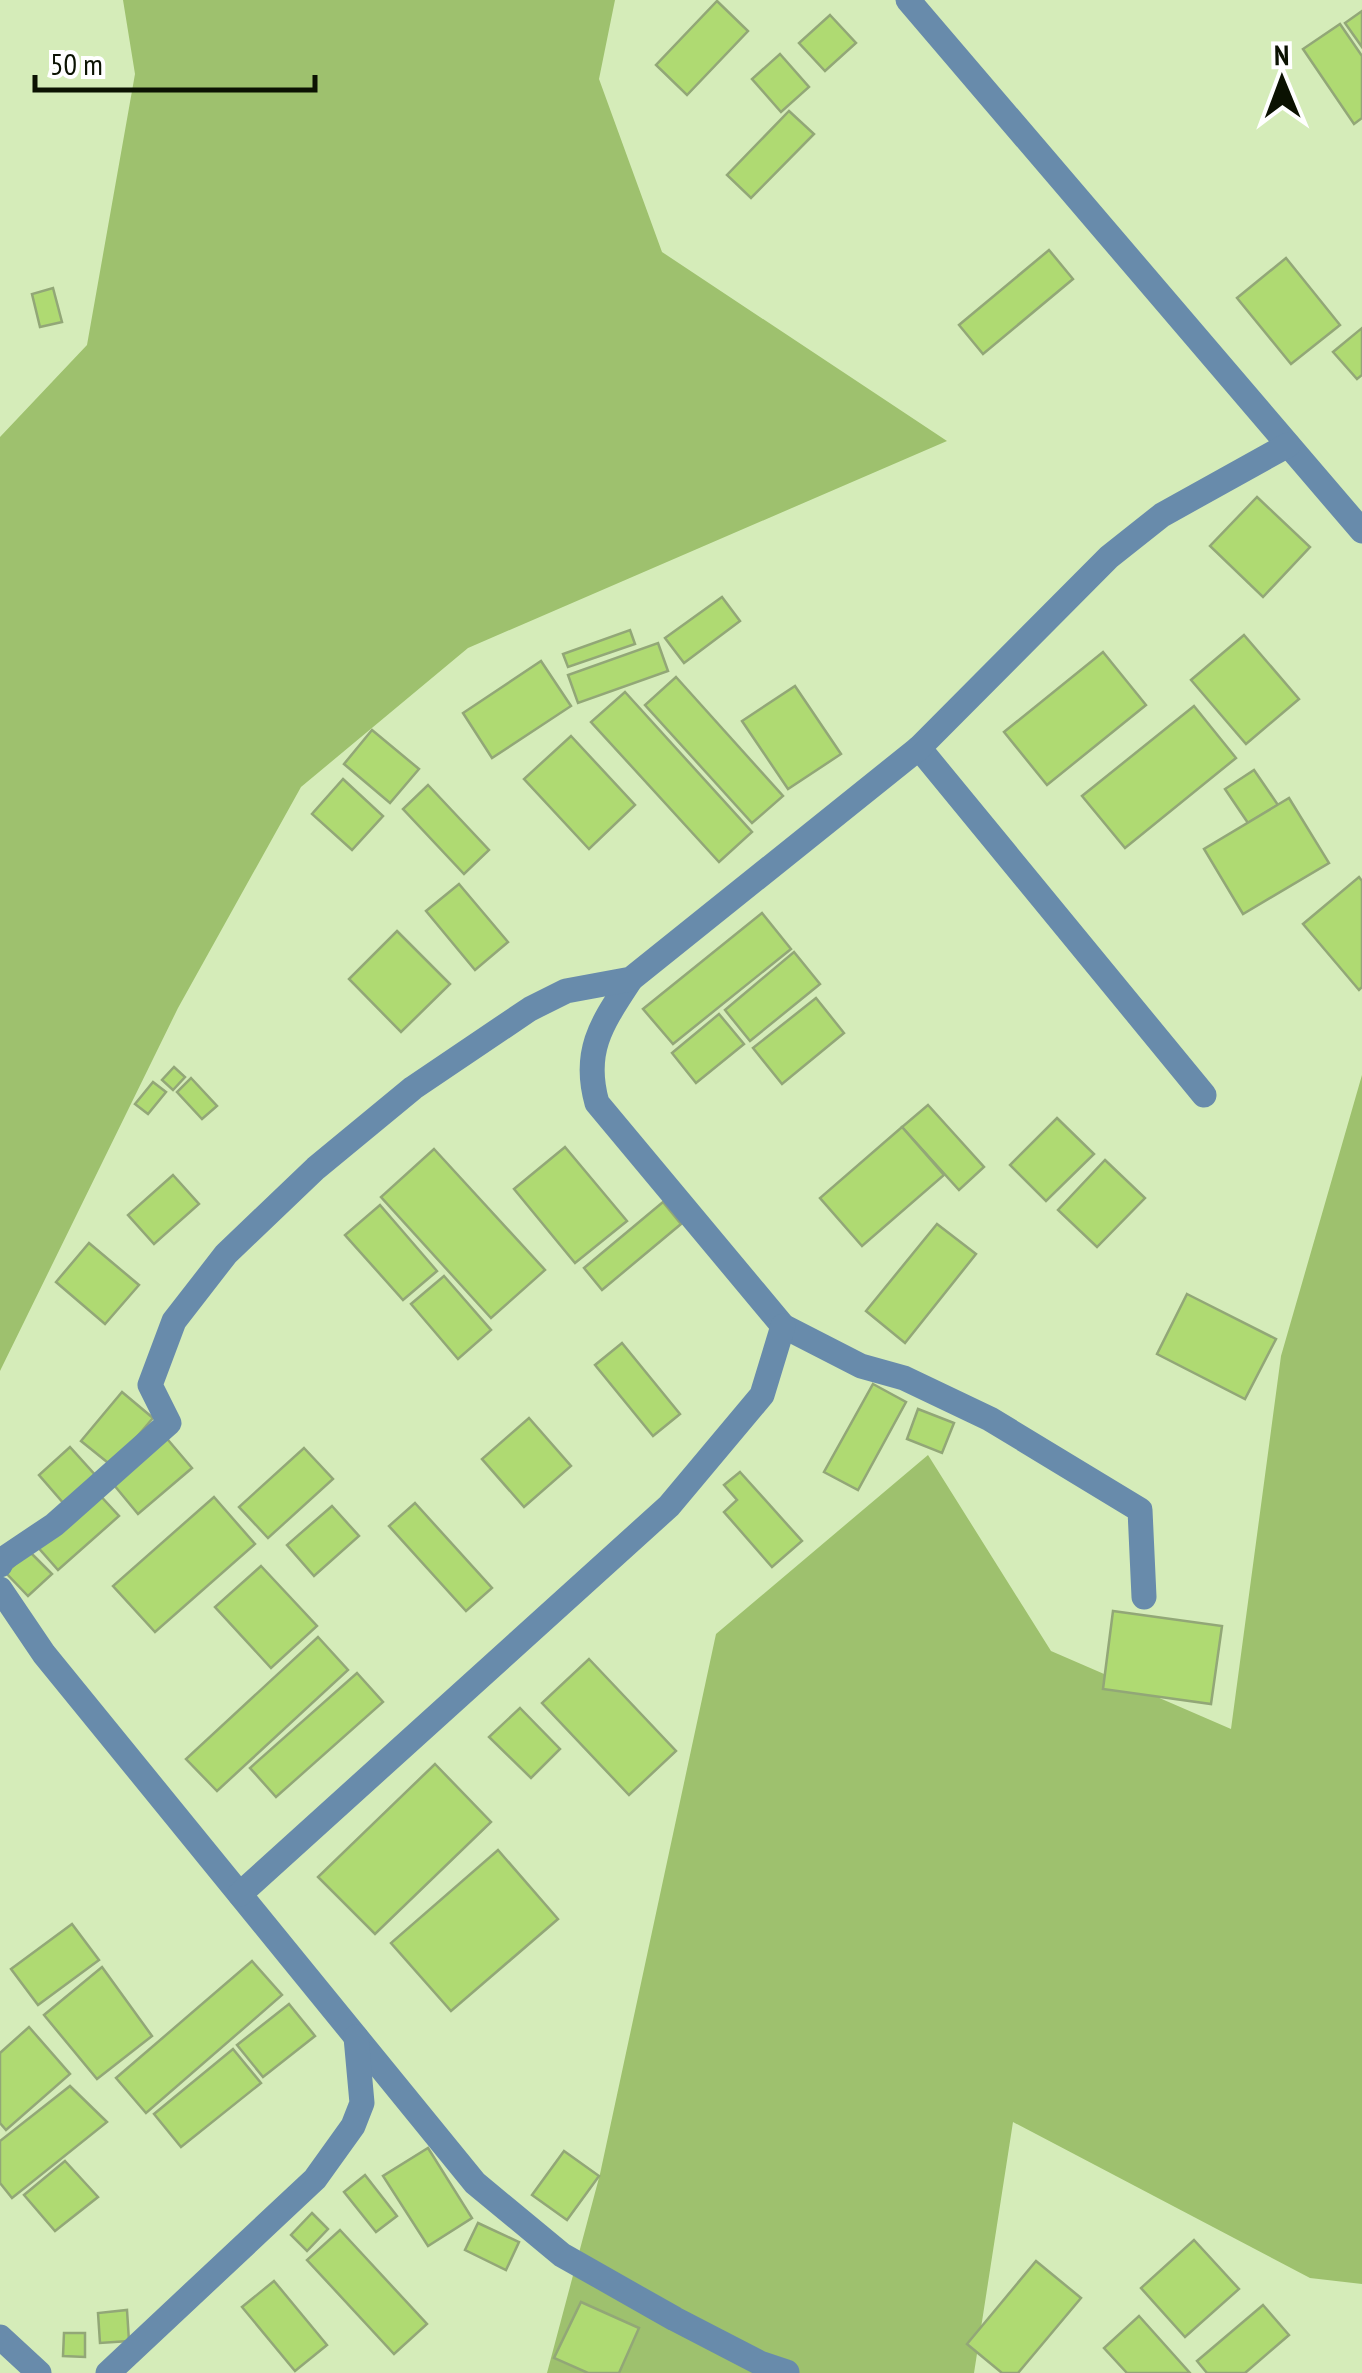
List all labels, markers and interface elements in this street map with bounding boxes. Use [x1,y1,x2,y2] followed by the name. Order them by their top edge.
[35,30,315,92] scale bar
[1232,30,1332,130] north arrow
[1274,36,1289,73] text: N
[50,44,103,83] text: 50 m

